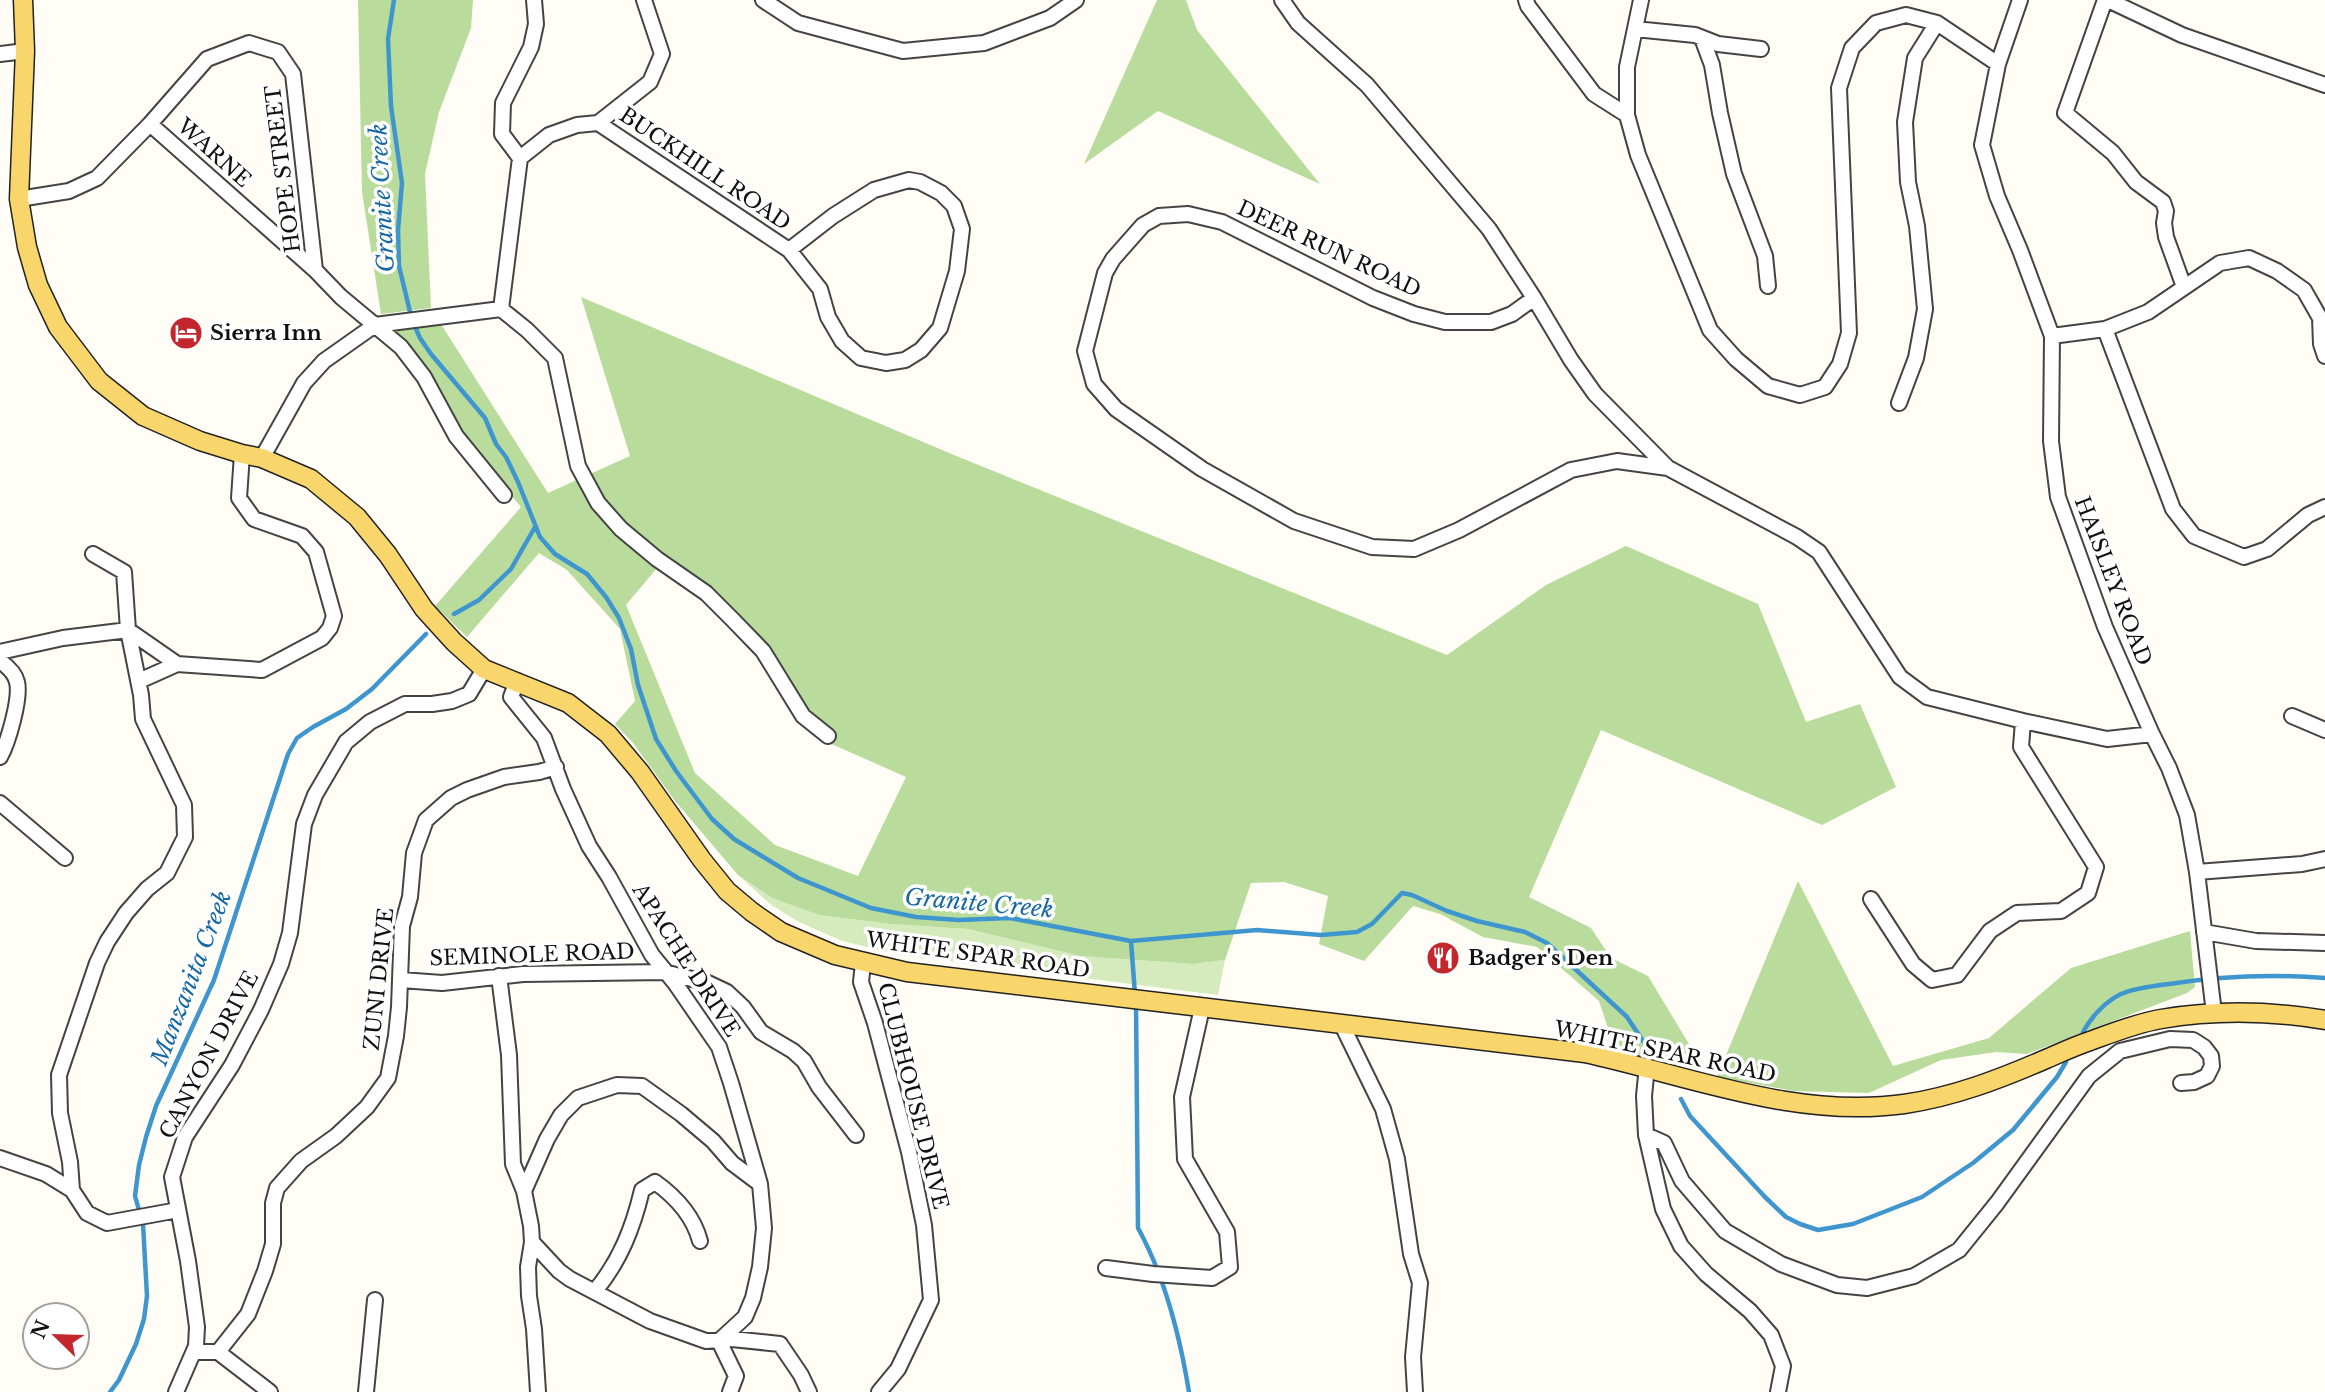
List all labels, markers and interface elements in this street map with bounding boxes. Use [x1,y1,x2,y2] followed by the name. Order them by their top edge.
[260,84,306,254] street label: HOPE STREET
[614,102,796,236] street label: BUCKHILL ROAD
[171,113,256,193] street label: WARNE
[364,123,400,273] water label: Granite Creek
[1233,195,1425,303] street label: DEER RUN ROAD
[167,314,205,352] hotel icon: Sierra Inn
[210,320,322,346] place label: Sierra Inn
[2069,493,2157,669] street label: HAISLEY ROAD
[626,877,745,1042] street label: APACHE DRIVE
[903,883,1055,923] water label: Granite Creek
[145,887,237,1070] water label: Manzanita Creek
[359,906,399,1052] street label: ZUNI DRIVE
[863,926,1092,984] street label: WHITE SPAR ROAD
[429,938,635,972] street label: SEMINOLE ROAD
[1424,939,1462,977] restaurant icon: Badger's Den
[1468,945,1613,971] place label: Badger's Den
[154,967,264,1143] street label: CANYON DRIVE
[872,980,954,1212] street label: CLUBHOUSE DRIVE
[1551,1016,1778,1088] street label: WHITE SPAR ROAD
[21,1301,91,1371] north arrow
[27,1317,55,1342] text: N

